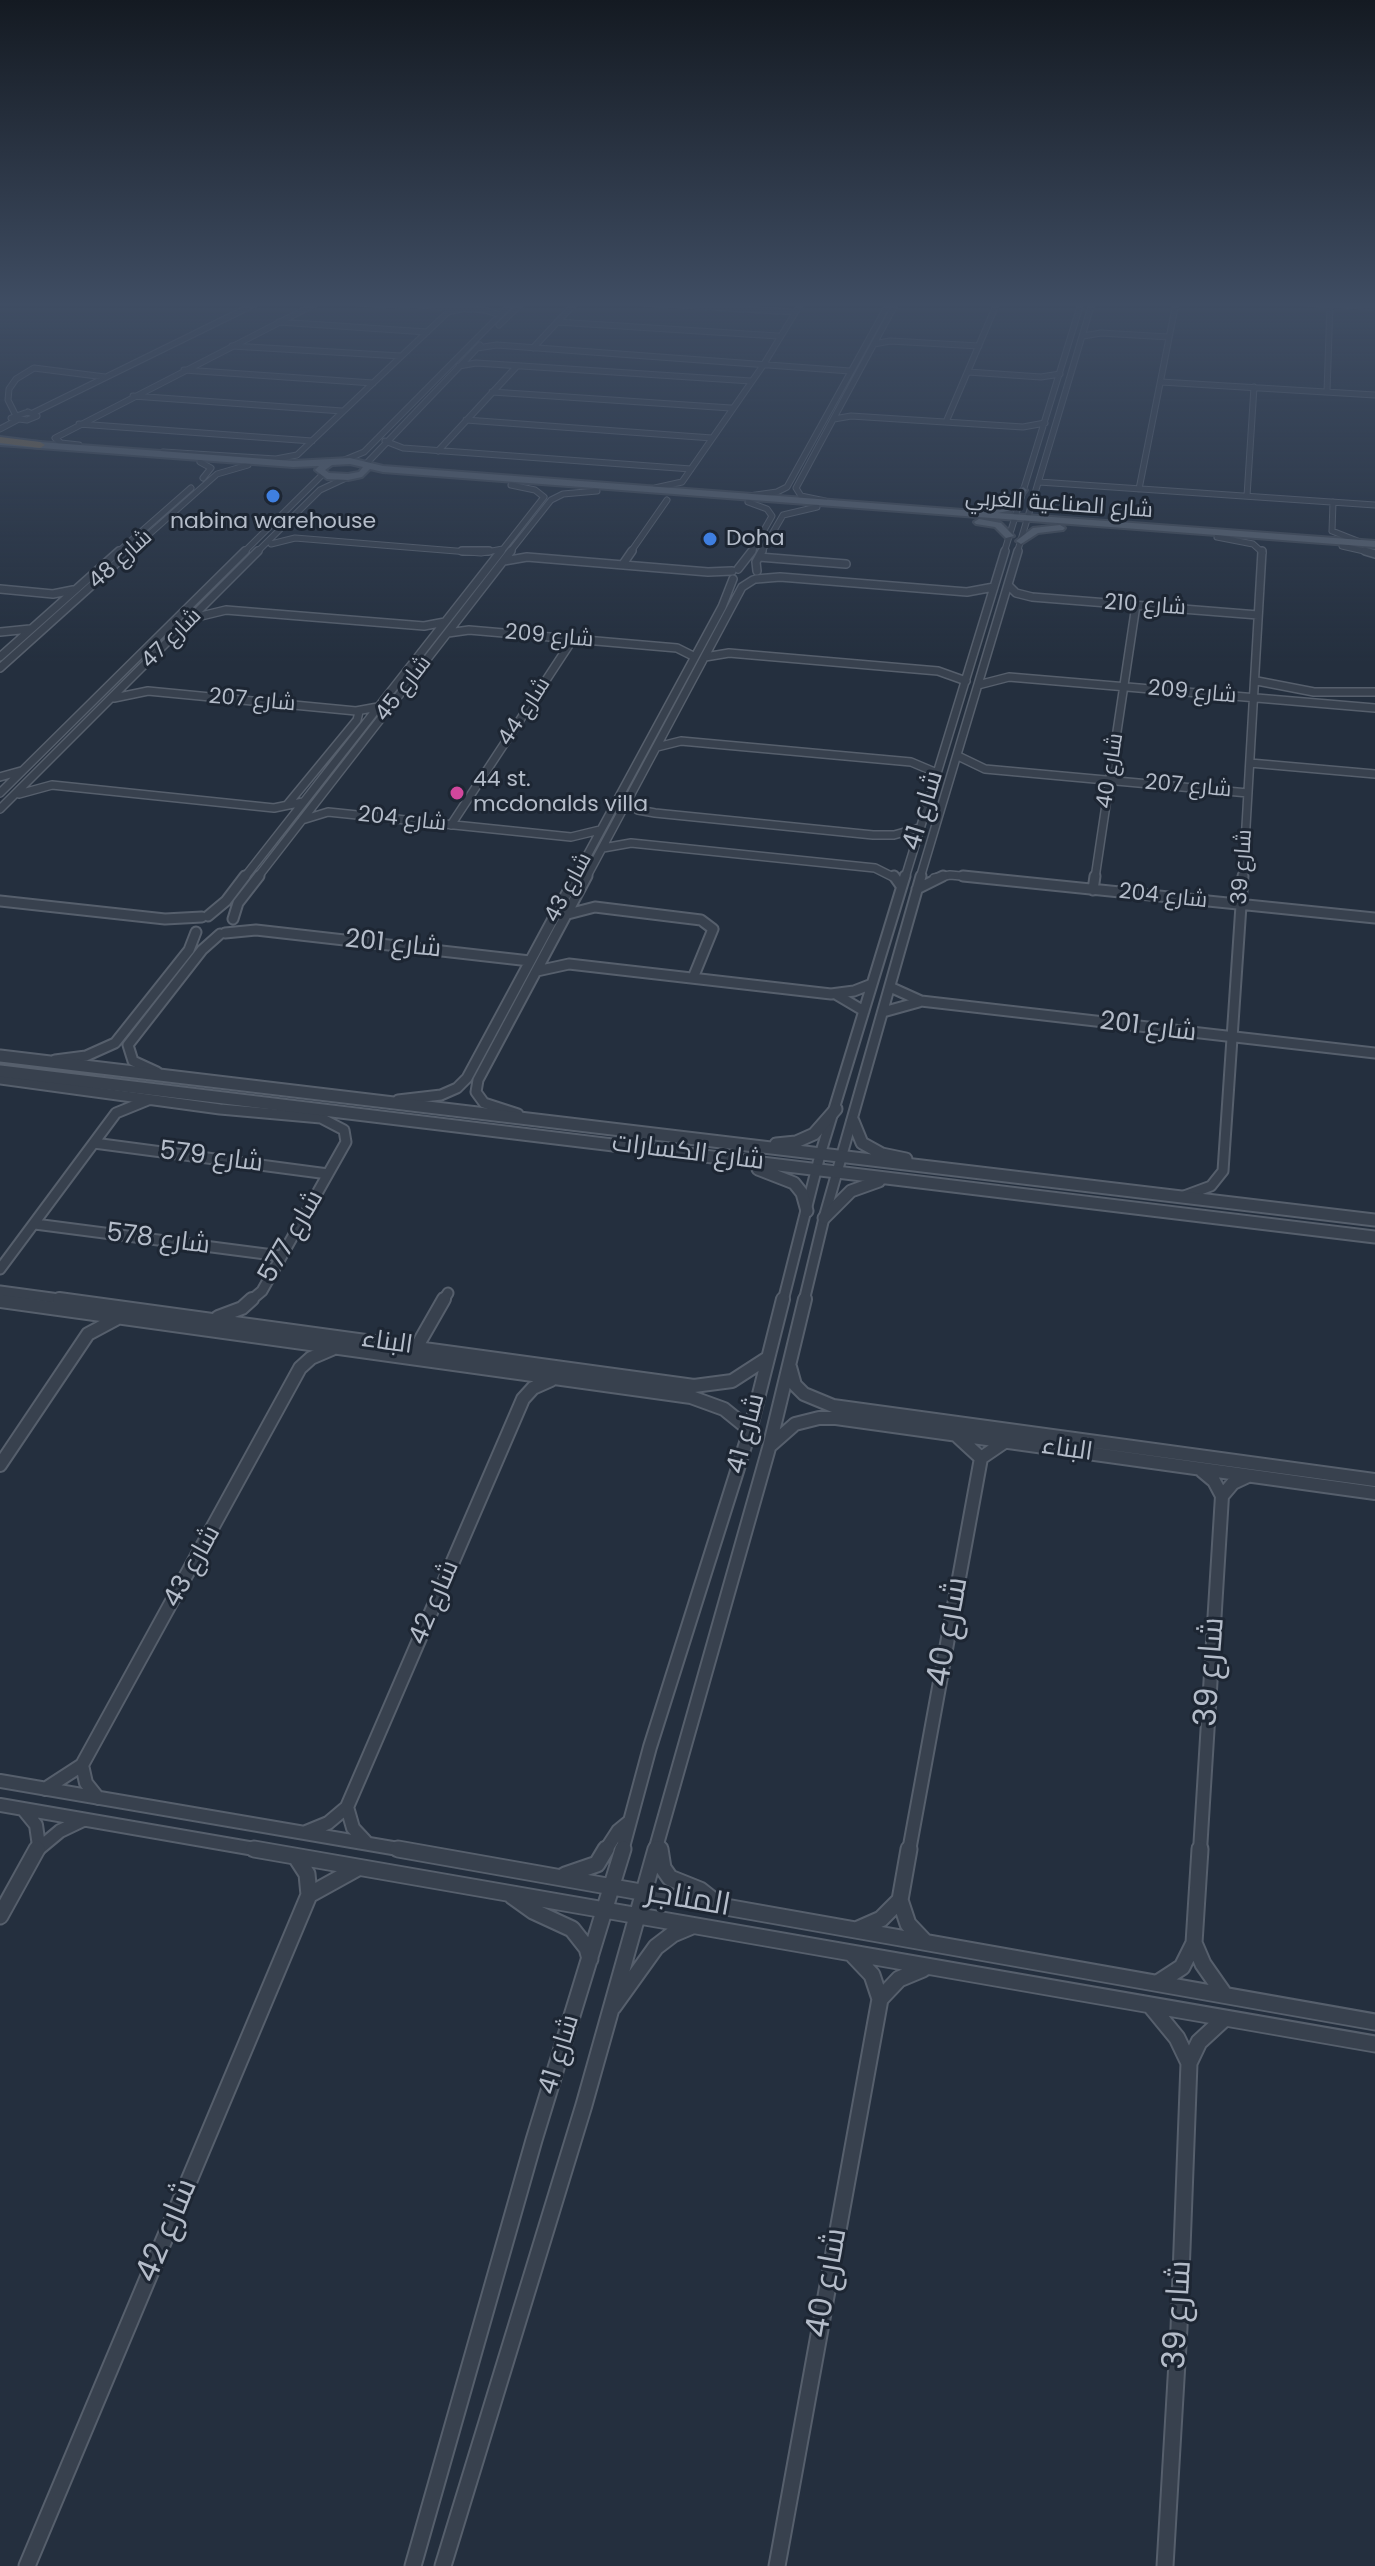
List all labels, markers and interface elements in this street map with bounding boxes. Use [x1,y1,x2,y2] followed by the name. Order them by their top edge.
[964,485,1154,525] street label: شارع الصناعية الغربي
[264,487,282,505] marker: nabina warehouse
[170,509,376,535] place label: nabina warehouse
[84,525,158,595] street label: شارع 48
[726,526,785,552] place label: Doha
[701,530,719,548] marker: Doha
[1103,590,1187,622] street label: شارع 210
[136,603,208,675] street label: شارع 47
[504,620,594,654] street label: شارع 209
[370,651,438,727] street label: شارع 45
[493,673,557,751] street label: شارع 44
[1147,676,1237,710] street label: شارع 209
[208,684,296,718] street label: شارع 207
[1092,731,1130,811] street label: شارع 40
[473,767,648,818] place label: 44 st. mcdonalds villa
[897,767,951,855] street label: شارع 41
[1144,770,1232,804] street label: شارع 207
[448,784,466,802] marker: 44 st. mcdonalds villa
[356,802,448,838] street label: شارع 204
[1227,829,1259,905] street label: شارع 39
[540,849,598,927] street label: شارع 43
[1117,879,1209,915] street label: شارع 204
[343,924,443,966] street label: شارع 201
[1098,1007,1198,1049] street label: شارع 201
[610,1128,766,1178] street label: شارع الكسارات
[157,1136,265,1180] street label: شارع 579
[253,1185,331,1289] street label: شارع 577
[104,1218,212,1262] street label: شارع 578
[359,1324,415,1362] street label: البناء
[721,1390,773,1478] street label: شارع 41
[1039,1431,1095,1469] street label: البناء
[158,1521,228,1613] street label: شارع 43
[403,1556,467,1650] street label: شارع 42
[920,1574,978,1690] street label: شارع 40
[1188,1616,1234,1728] street label: شارع 39
[643,1874,733,1926] street label: المناجر
[533,2011,587,2099] street label: شارع 41
[129,2173,207,2289] street label: شارع 42
[799,2225,857,2341] street label: شارع 40
[1157,2259,1201,2371] street label: شارع 39

